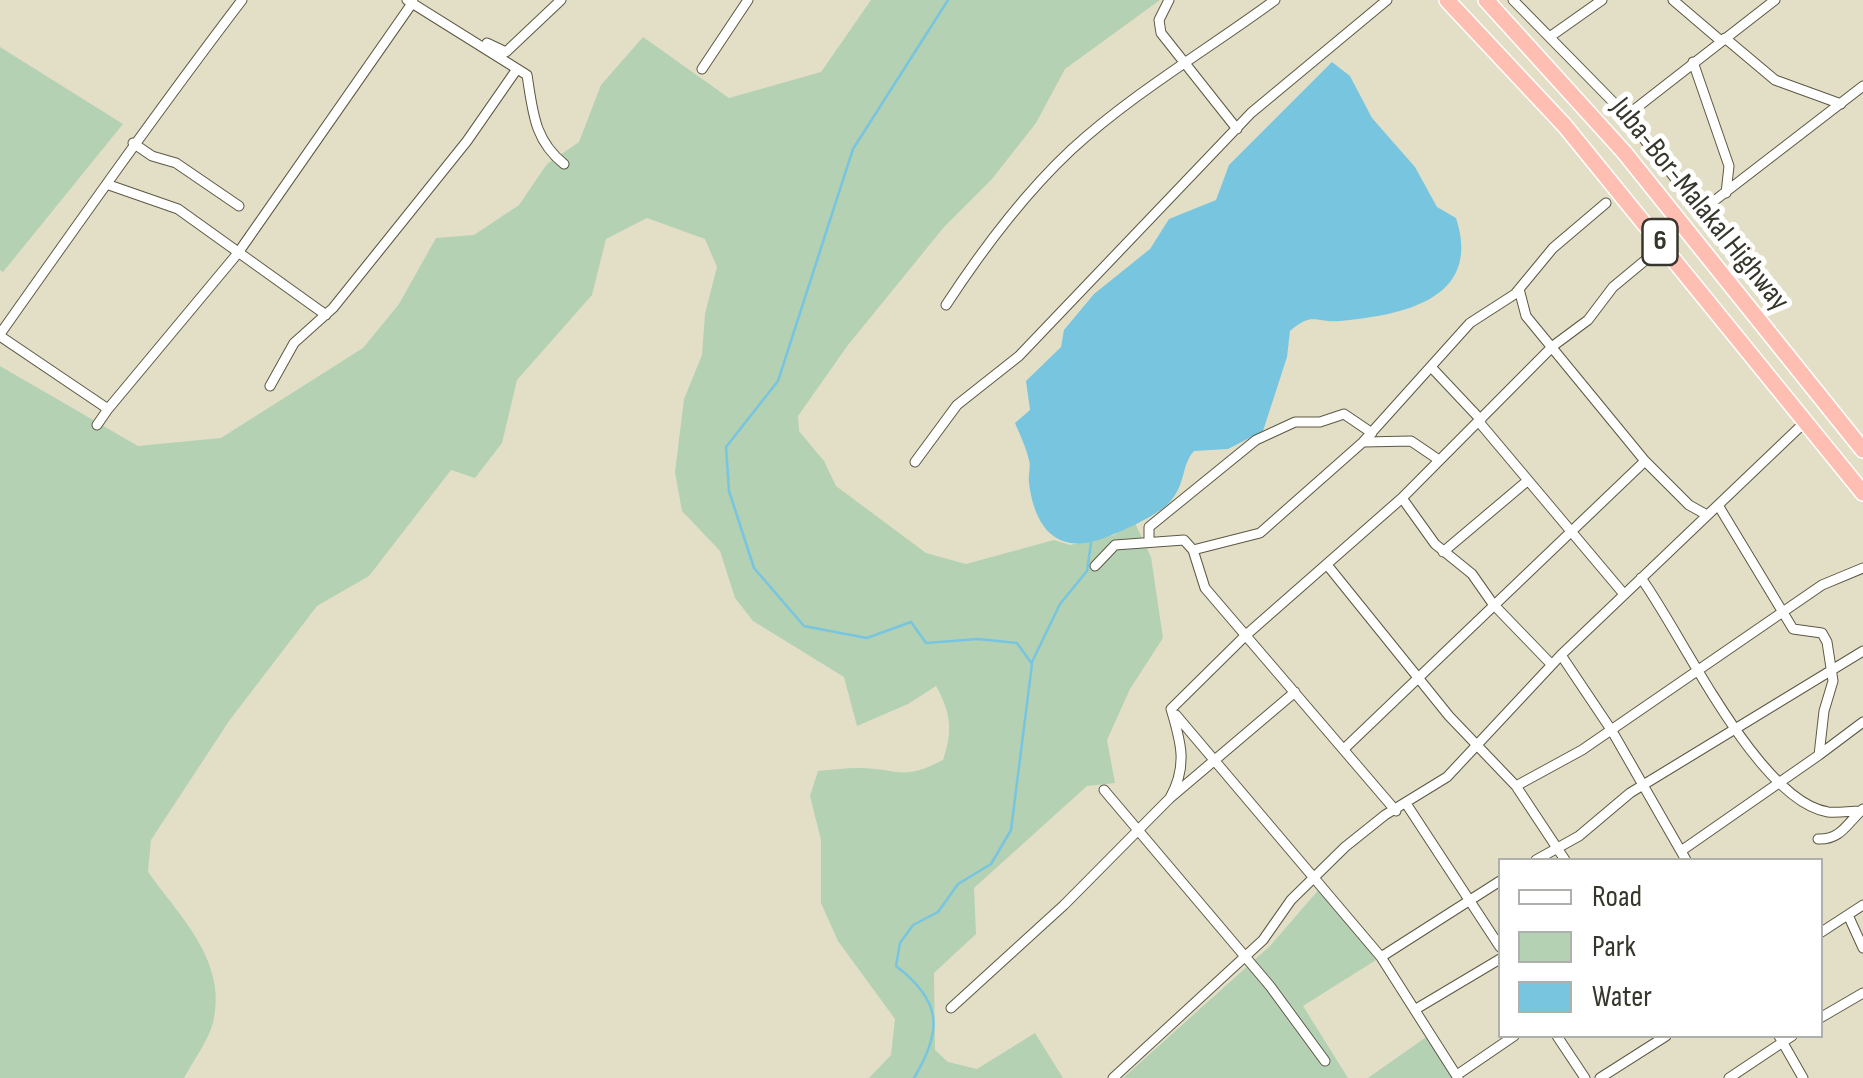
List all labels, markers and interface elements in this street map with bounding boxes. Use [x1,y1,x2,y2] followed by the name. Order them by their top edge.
[1602,91,1796,319] street label: Juba-Bor-Malakal Highway
[1642,219,1678,265] road number: 6
[1498,858,1823,1038] legend
[1592,879,1642,915] text: Road
[1592,929,1636,965] text: Park
[1592,979,1652,1015] text: Water

